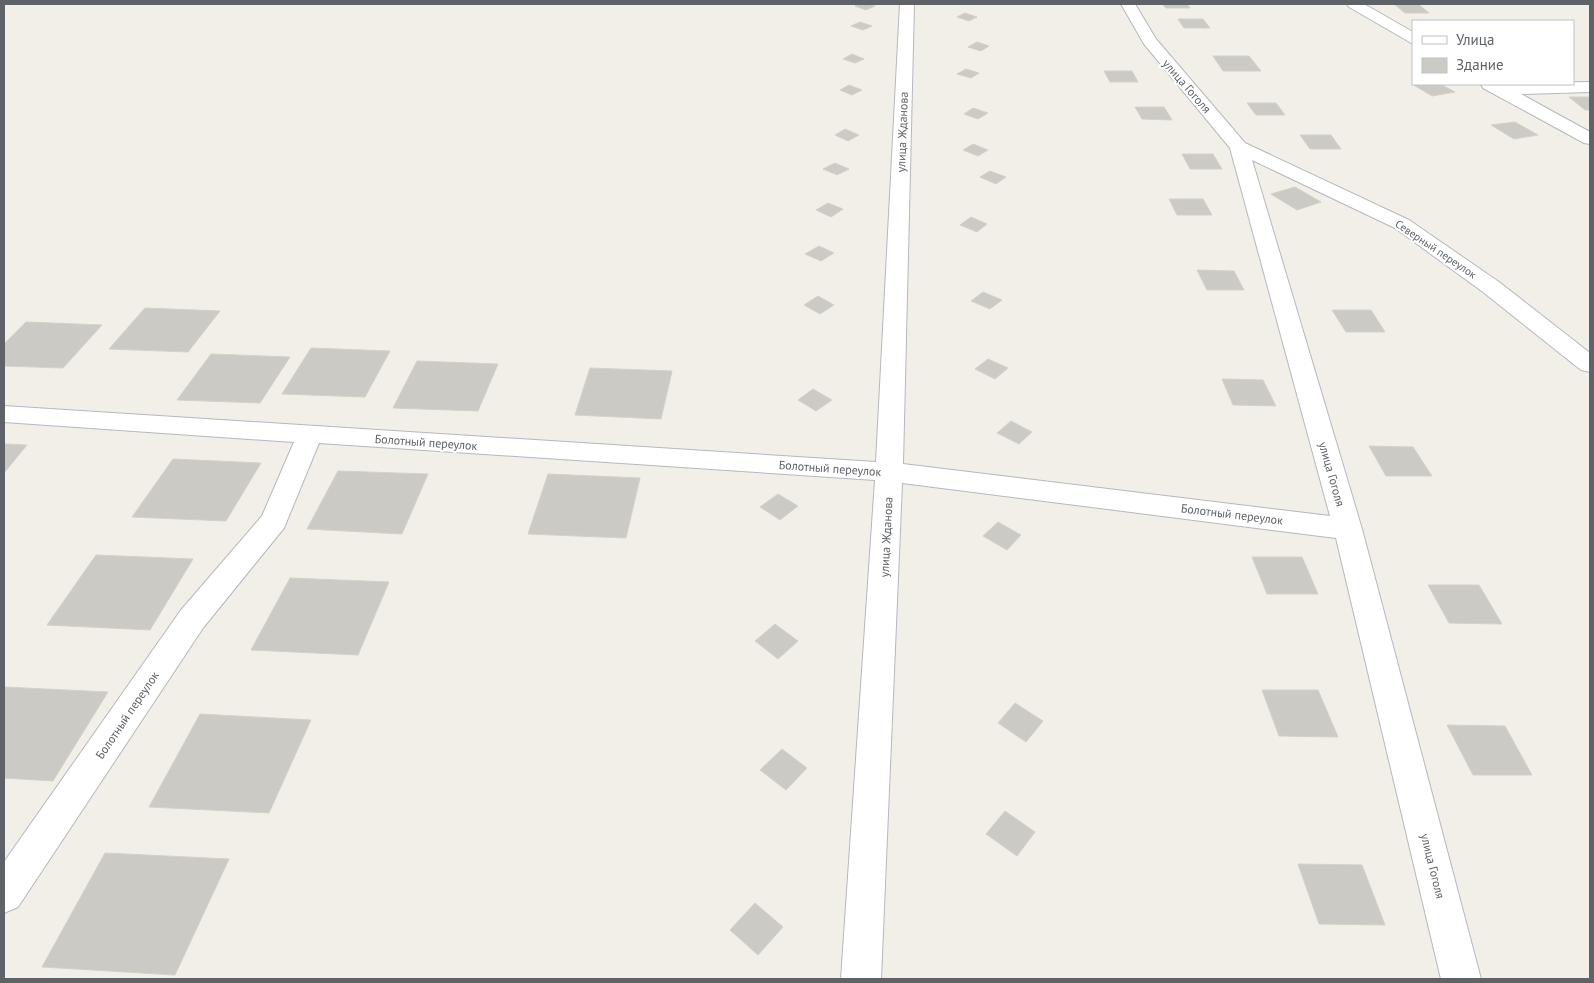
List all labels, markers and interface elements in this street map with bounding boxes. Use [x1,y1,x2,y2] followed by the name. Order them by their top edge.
[1412,20,1574,85] legend
[1456,30,1494,49] text: Улица
[1456,55,1504,74] text: Здание
[1160,56,1214,116] street label: улица Гоголя
[893,91,911,173] street label: улица Жданова
[1393,217,1480,282] street label: Северный переулок
[374,431,478,453] street label: Болотный переулок
[1316,440,1348,508] street label: улица Гоголя
[778,457,882,479] street label: Болотный переулок
[876,496,896,578] street label: улица Жданова
[1180,500,1284,528] street label: Болотный переулок
[92,668,162,762] street label: Болотный переулок
[1418,832,1448,900] street label: улица Гоголя

